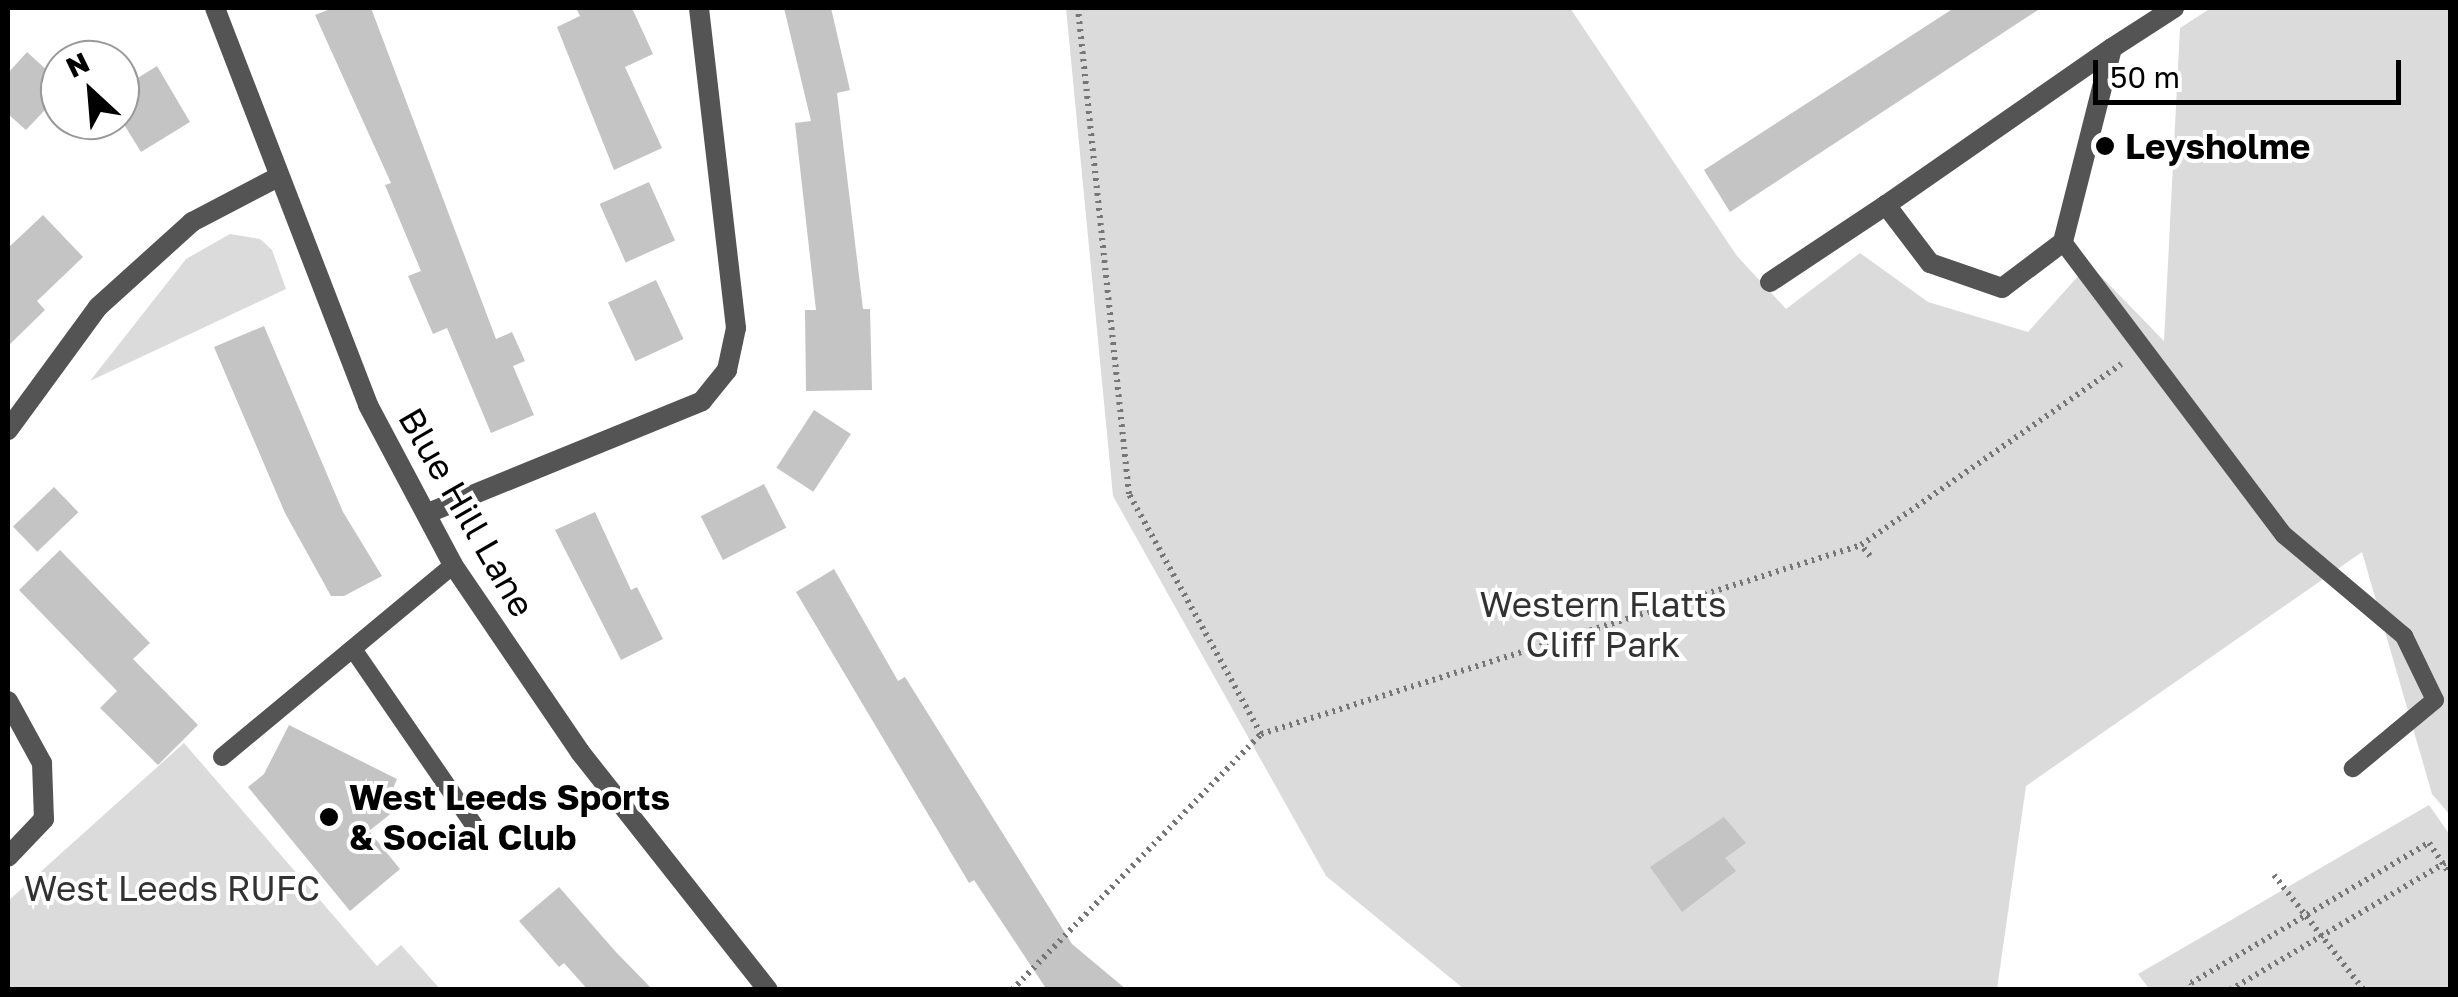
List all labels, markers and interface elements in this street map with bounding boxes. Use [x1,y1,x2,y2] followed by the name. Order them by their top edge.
[40,40,140,140] north arrow
[2098,40,2406,102] scale bar
[61,45,94,84] text: N
[2110,59,2180,95] text: 50 m
[2125,125,2310,167] place label: Leysholme
[2094,135,2116,157] marker: Leysholme
[390,400,544,624] street label: Blue Hill Lane
[1480,583,1726,665] park label: Western Flatts Cliff Park
[349,776,670,858] place label: West Leeds Sports & Social Club
[318,806,340,828] marker: West Leeds Sports & Social Club
[24,867,320,909] park label: West Leeds RUFC

